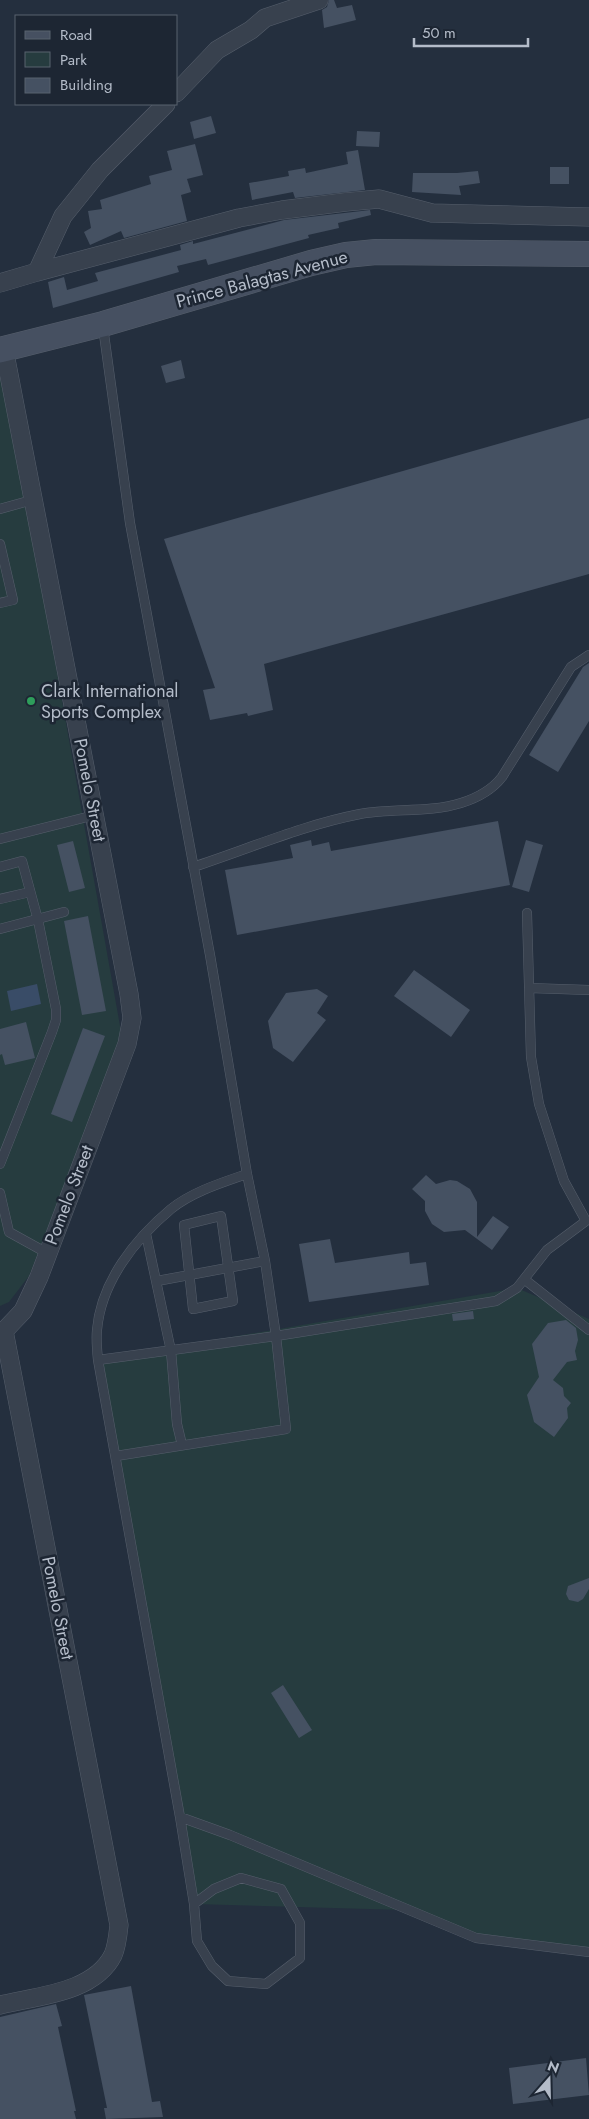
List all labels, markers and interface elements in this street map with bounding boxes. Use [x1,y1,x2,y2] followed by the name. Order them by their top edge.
[15,15,178,105] legend
[414,15,528,47] scale bar
[422,22,456,44] text: 50 m
[60,24,92,46] text: Road
[60,49,87,71] text: Park
[60,74,112,96] text: Building
[173,244,351,314] street label: Prince Balagtas Avenue
[41,678,178,725] place label: Clark International Sports Complex
[25,695,37,707] marker: Clark International Sports Complex
[67,736,113,845] street label: Pomelo Street
[38,1141,100,1249] street label: Pomelo Street
[35,1554,81,1663] street label: Pomelo Street
[524,2054,574,2104] north arrow
[545,2055,562,2078] text: N

